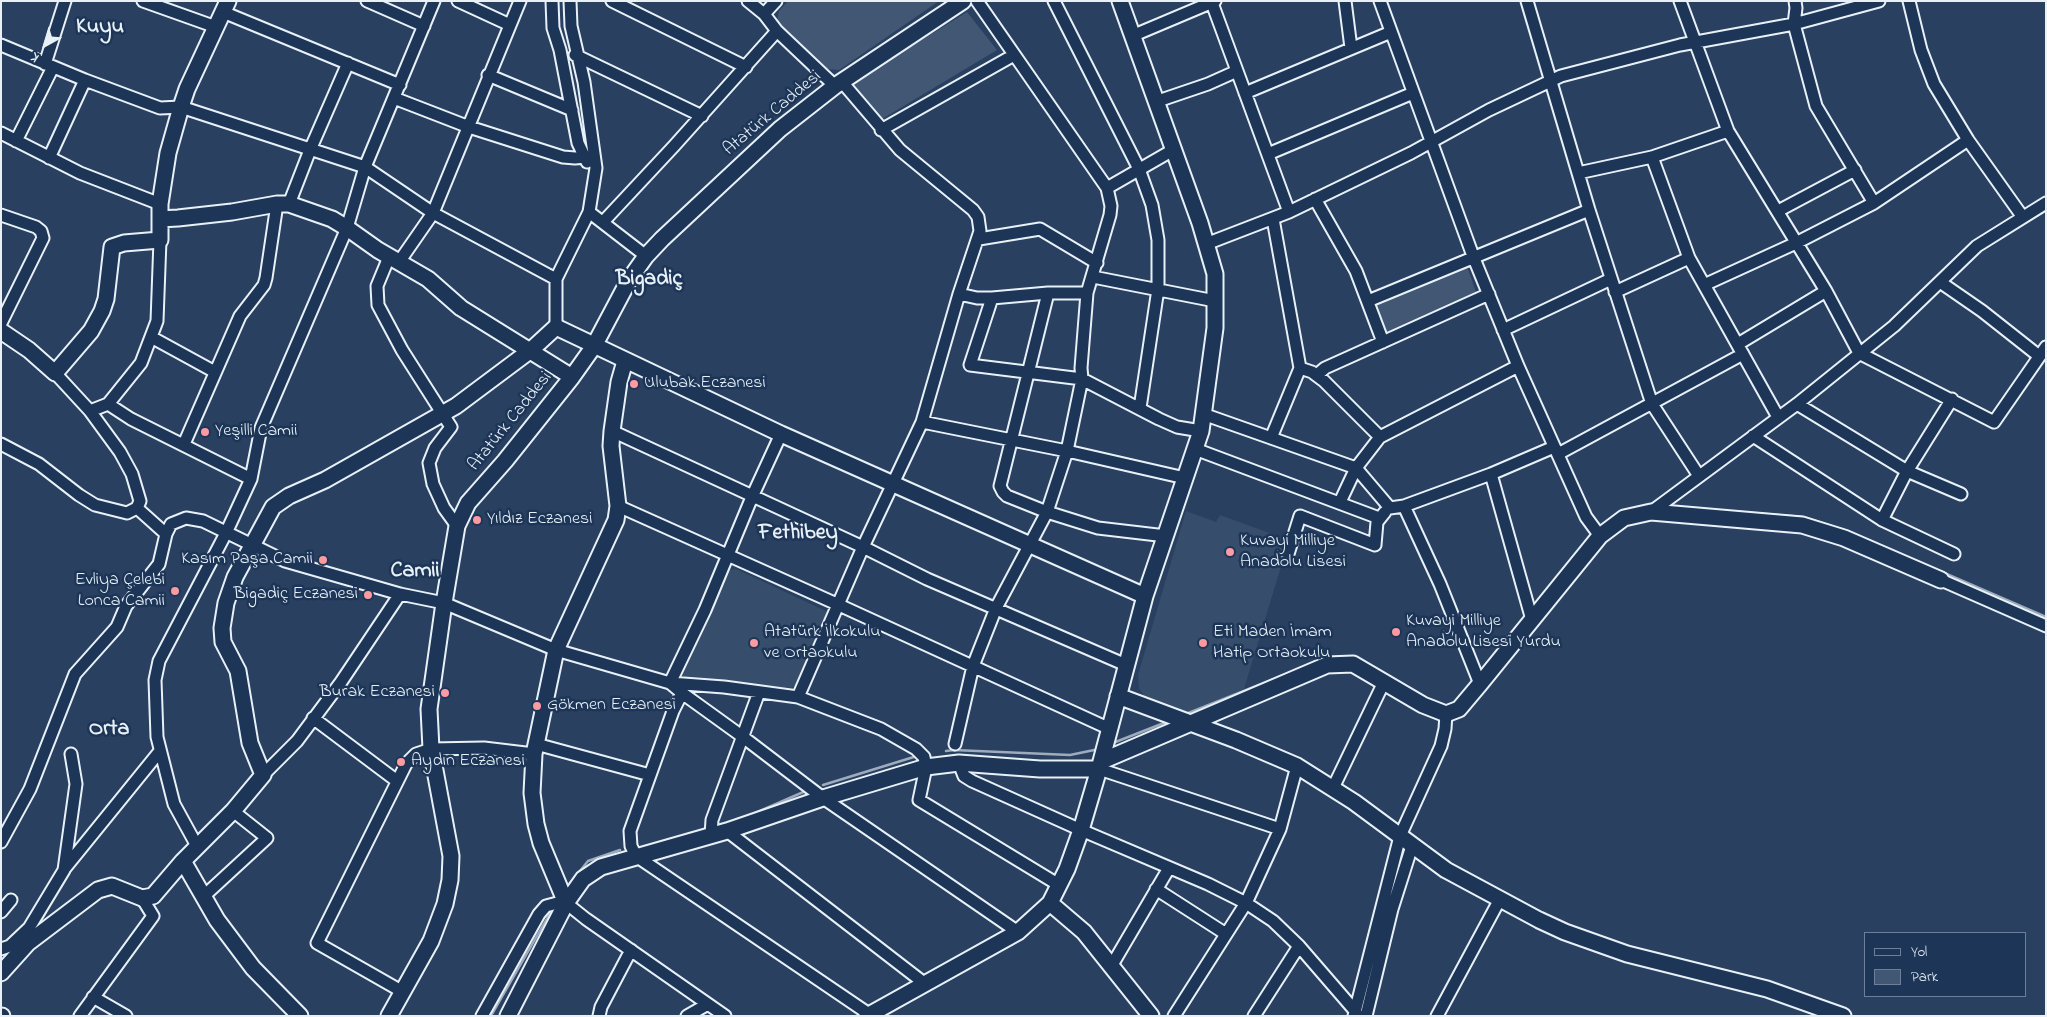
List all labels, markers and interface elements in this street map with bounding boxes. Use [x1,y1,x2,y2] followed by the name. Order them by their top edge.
[76,15,124,41] district label: Kuyu
[20,20,70,70] north arrow
[26,47,45,67] text: K
[720,67,826,161] street label: Atatürk Caddesi
[616,267,682,293] district label: Bigadiç
[464,368,558,476] street label: Atatürk Caddesi
[644,373,766,395] place label: Ulubak Eczanesi
[628,378,640,390] marker: Ulubak Eczanesi
[215,421,298,443] place label: Yeşilli Camii
[199,426,211,438] marker: Yeşilli Camii
[487,509,592,531] place label: Yıldız Eczanesi
[471,514,483,526] marker: Yıldız Eczanesi
[758,521,838,547] district label: Fethibey
[1240,531,1346,574] place label: Kuvayi Milliye Anadolu Lisesi
[1224,546,1236,558] marker: Kuvayi Milliye Anadolu Lisesi
[181,549,313,571] place label: Kasım Paşa Camii
[317,554,329,566] marker: Kasım Paşa Camii
[391,559,439,585] district label: Camii
[75,570,165,612] place label: Evliya Çelebi Lonca Camii
[233,584,358,606] place label: Bigadiç Eczanesi
[169,585,181,597] marker: Evliya Çelebi Lonca Camii
[362,589,374,601] marker: Bigadiç Eczanesi
[1406,611,1561,654] place label: Kuvayi Milliye Anadolu Lisesi Yurdu
[764,622,880,664] place label: Atatürk İlkokulu ve Ortaokulu
[1213,622,1332,664] place label: Eti Maden İmam Hatip Ortaokulu
[1390,626,1402,638] marker: Kuvayi Milliye Anadolu Lisesi Yurdu
[748,637,760,649] marker: Atatürk İlkokulu ve Ortaokulu
[1197,637,1209,649] marker: Eti Maden İmam Hatip Ortaokulu
[319,682,435,704] place label: Burak Eczanesi
[439,687,451,699] marker: Burak Eczanesi
[547,695,676,717] place label: Gökmen Eczanesi
[531,700,543,712] marker: Gökmen Eczanesi
[89,717,129,743] district label: Orta
[411,751,525,773] place label: Aydın Eczanesi
[395,756,407,768] marker: Aydın Eczanesi
[1864,932,2027,997] legend
[1911,941,1927,963] text: Yol
[1911,966,1938,988] text: Park

